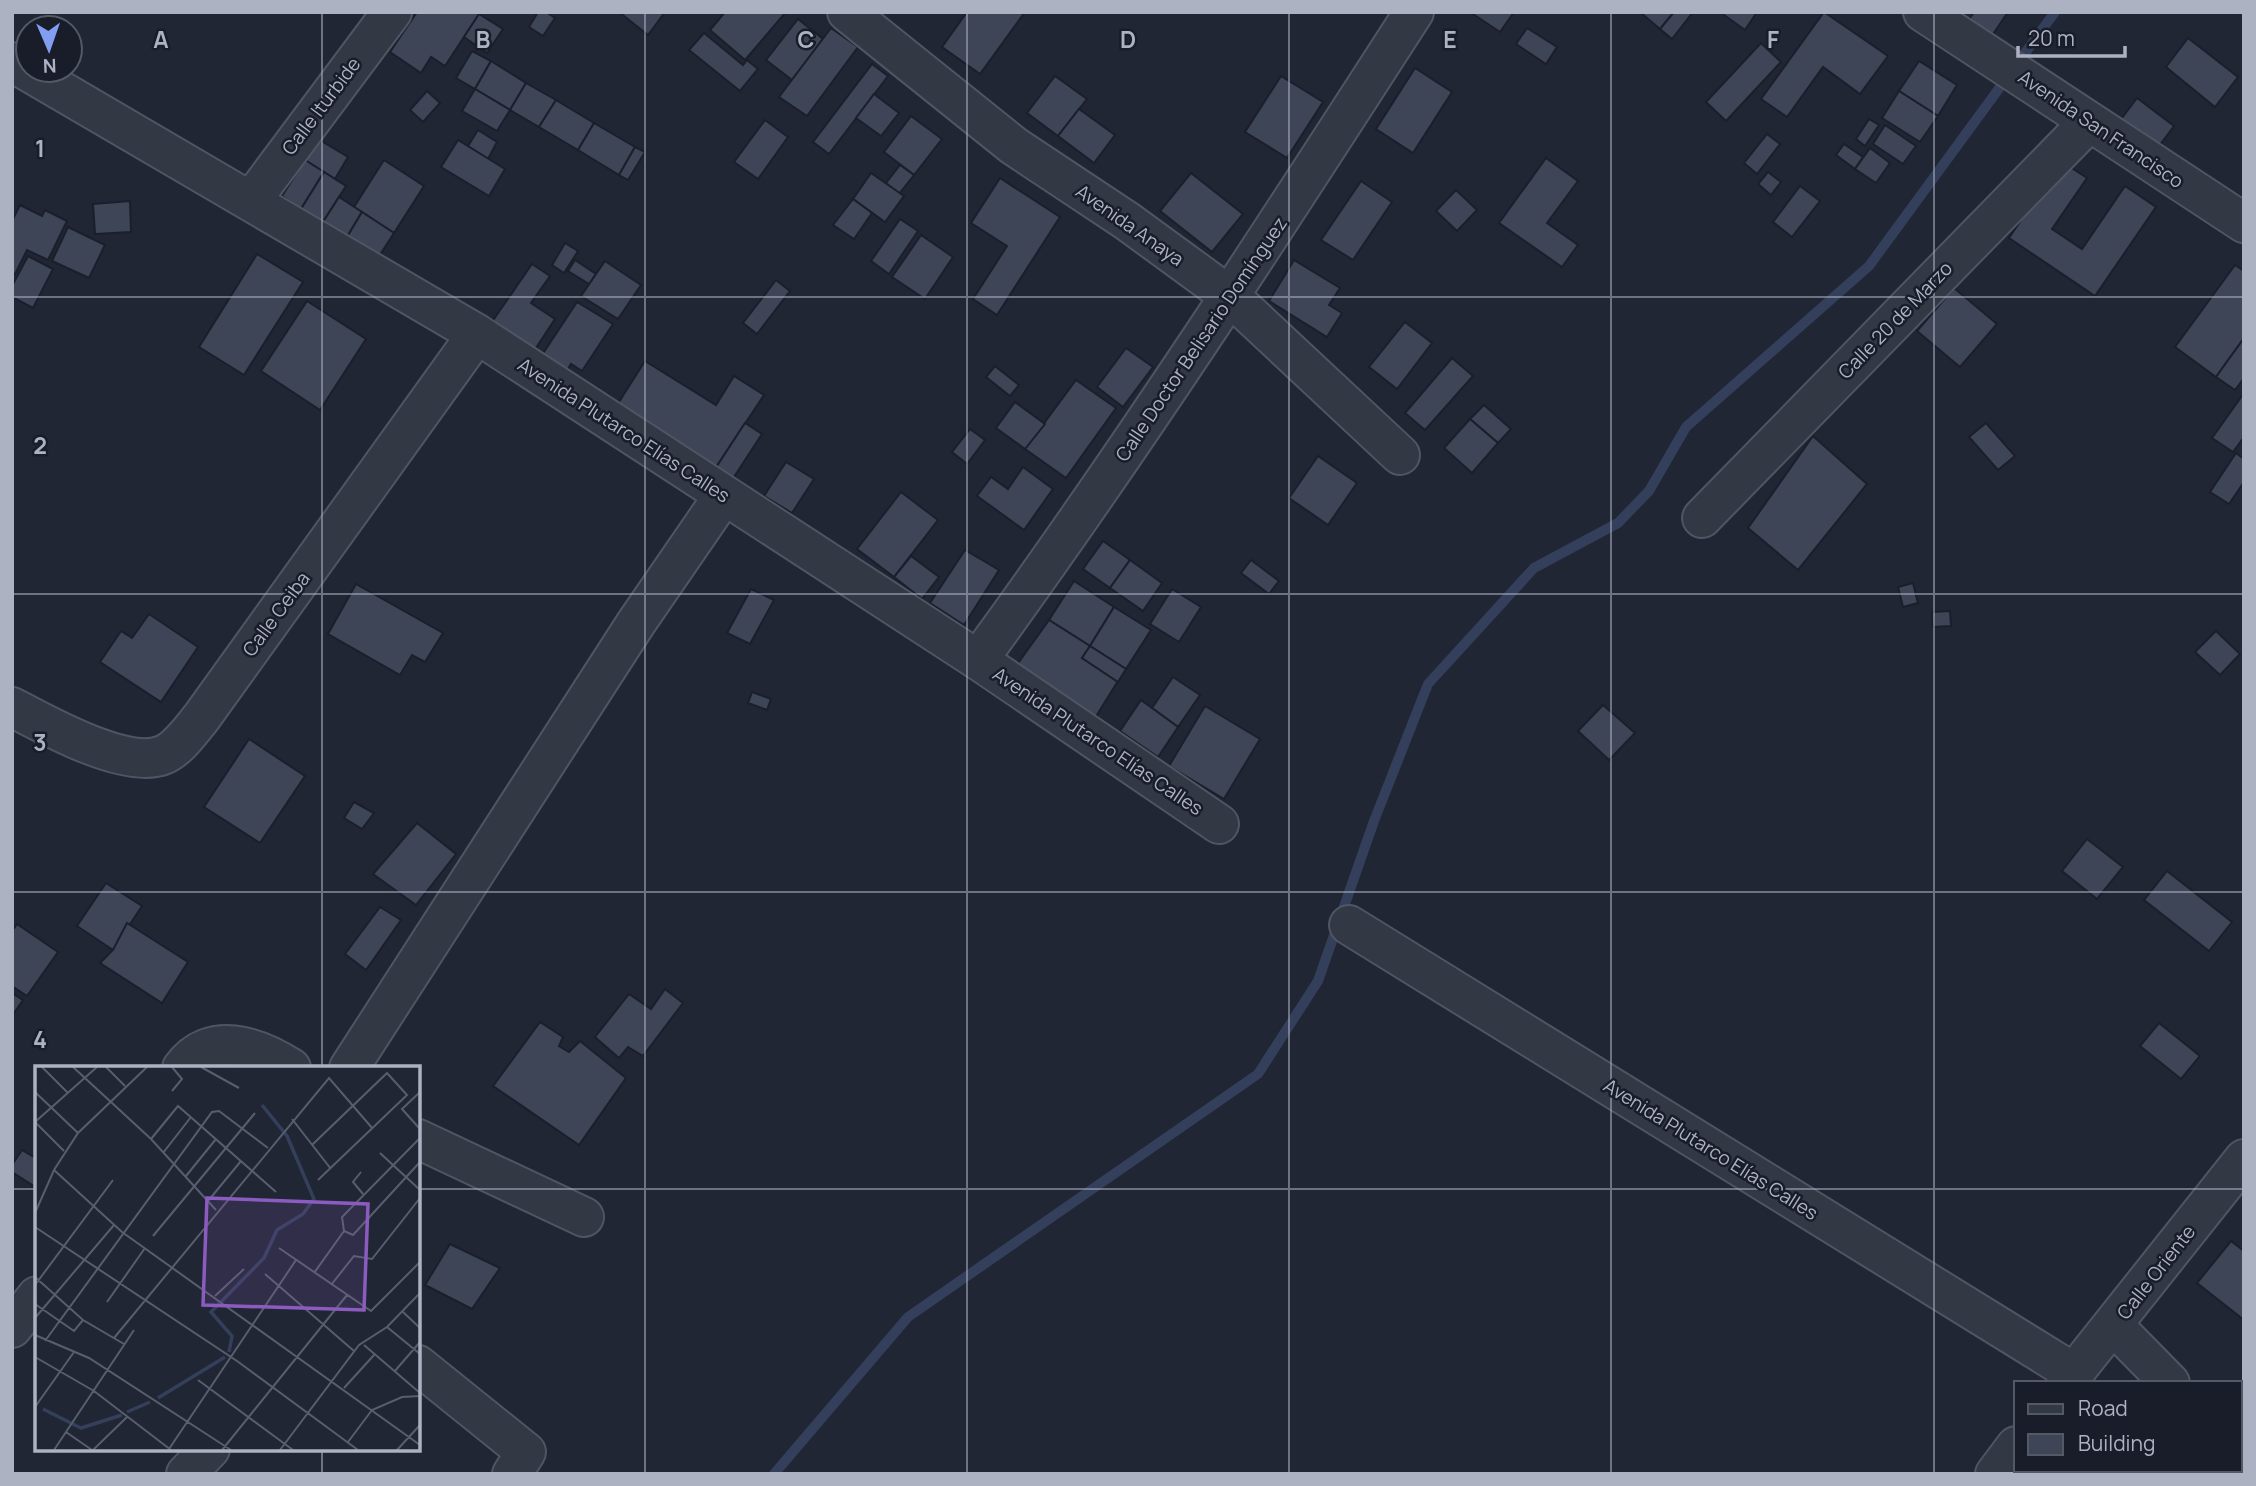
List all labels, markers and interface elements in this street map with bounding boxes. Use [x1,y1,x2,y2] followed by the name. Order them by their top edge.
[14,14,84,84] north arrow
[2018,14,2125,58] scale bar
[153,23,169,55] text: A
[476,23,490,55] text: B
[798,23,815,55] text: C
[1120,23,1136,55] text: D
[1443,23,1457,55] text: E
[1767,23,1779,55] text: F
[2028,24,2075,52] text: 20 m
[276,52,366,160] street label: Calle Iturbide
[42,53,57,79] text: N
[2013,64,2189,194] street label: Avenida San Francisco
[35,132,45,164] text: 1
[1071,178,1189,272] street label: Avenida Anaya
[1109,212,1293,466] street label: Calle Doctor Belisario Domínguez
[1832,255,1958,385] street label: Calle 20 de Marzo
[513,352,735,508] street label: Avenida Plutarco Elías Calles
[33,429,47,461] text: 2
[236,566,316,662] street label: Calle Ceiba
[988,661,1208,821] street label: Avenida Plutarco Elías Calles
[33,726,47,758] text: 3
[33,1023,47,1055] text: 4
[35,1066,420,1451] inset map
[1599,1072,1823,1226] street label: Avenida Plutarco Elías Calles
[2111,1219,2201,1325] street label: Calle Oriente
[2014,1381,2242,1472] legend
[2078,1394,2128,1422] text: Road
[2078,1429,2155,1457] text: Building

